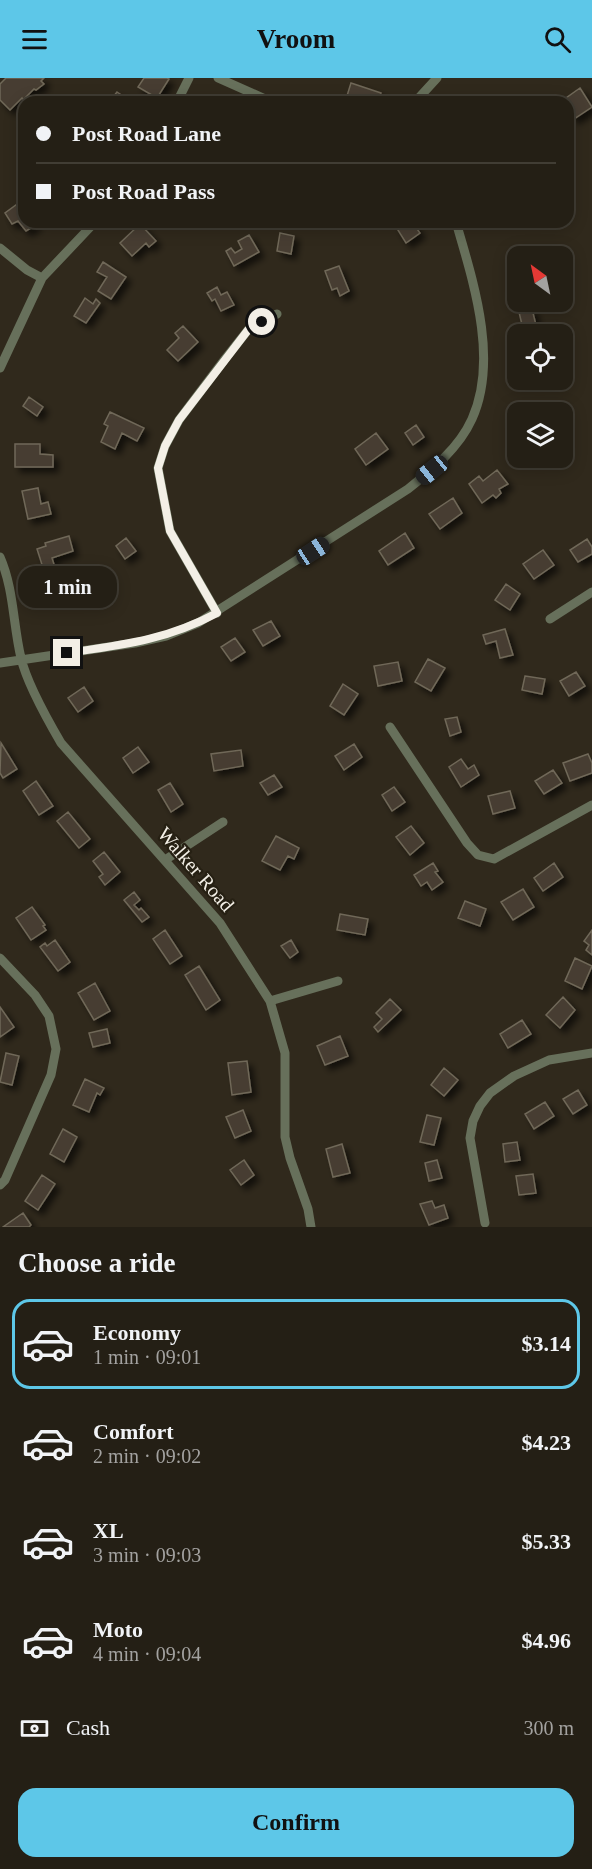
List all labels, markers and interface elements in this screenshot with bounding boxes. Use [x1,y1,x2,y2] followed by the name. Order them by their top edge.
[18,23,51,56] icon: menu
[541,23,574,56] icon: search
[257,24,335,54] text: Vroom
[72,121,221,146] text: Post Road Lane
[72,179,215,204] text: Post Road Pass
[507,246,573,312] north arrow
[507,246,573,468] map controls
[248,308,275,335] route start
[507,324,573,390] button: locate
[507,402,573,468] button: layers
[412,452,452,488] car
[293,534,333,568] car
[17,566,116,608] callout: 1 min
[43,576,92,598] text: 1 min
[53,639,80,666] route end
[153,822,239,916] street label: Walker Road
[18,1248,176,1278] text: Choose a ride
[21,1317,75,1371] icon: car
[93,1320,181,1345] text: Economy
[522,1331,571,1356] text: $3.14
[93,1346,201,1368] text: 1 min · 09:01
[21,1416,75,1470] icon: car
[93,1419,174,1444] text: Comfort
[522,1430,571,1455] text: $4.23
[93,1445,201,1467] text: 2 min · 09:02
[21,1515,75,1569] icon: car
[93,1518,124,1543] text: XL
[522,1529,571,1554] text: $5.33
[93,1544,201,1566] text: 3 min · 09:03
[21,1614,75,1668] icon: car
[93,1617,143,1642] text: Moto
[522,1628,571,1653] text: $4.96
[93,1643,201,1665] text: 4 min · 09:04
[18,1712,51,1745] icon: cash
[66,1715,110,1740] text: Cash
[523,1717,574,1739] text: 300 m
[18,1788,574,1857] button: Confirm

